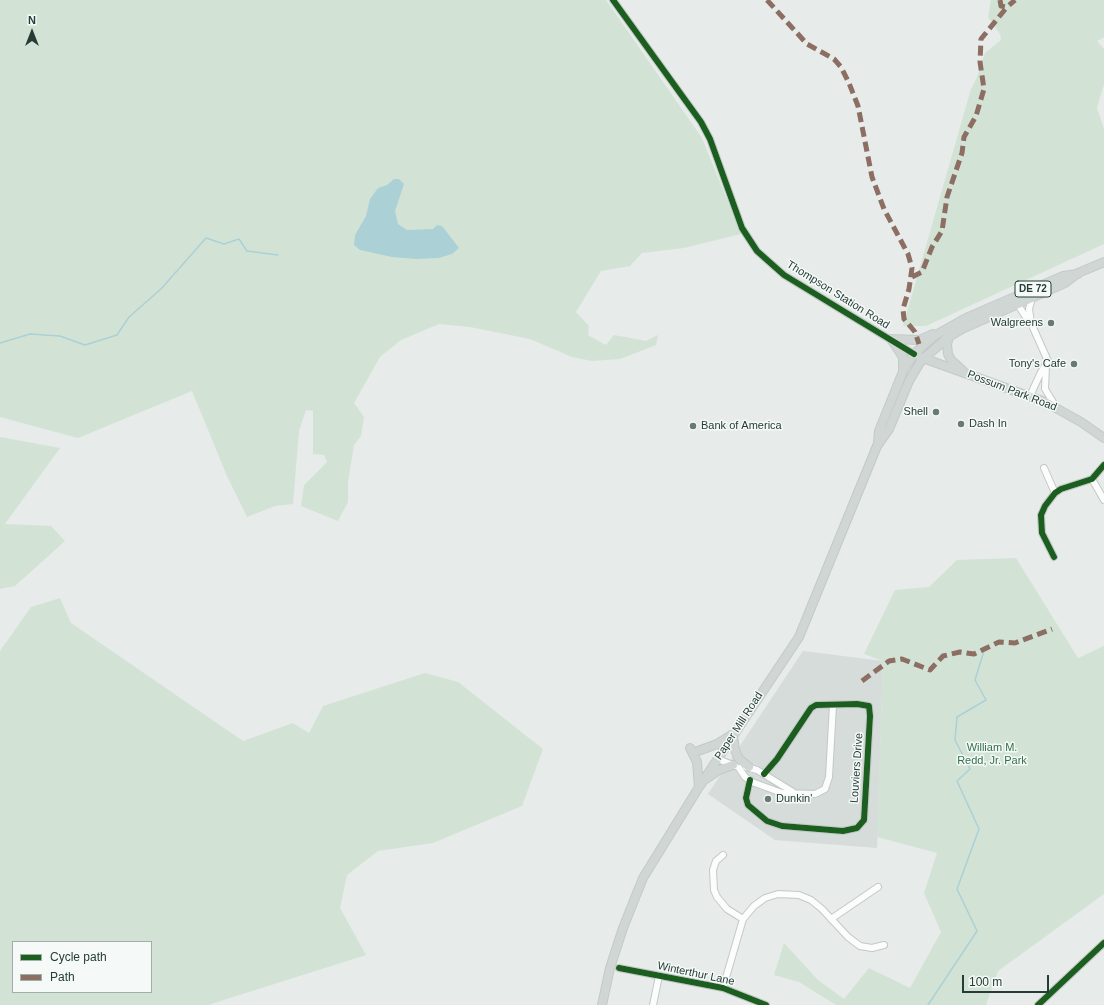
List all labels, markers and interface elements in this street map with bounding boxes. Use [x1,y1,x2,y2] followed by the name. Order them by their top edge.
[12,12,52,52] north arrow
[28,14,36,26] text: N
[784,258,892,332] street label: Thompson Station Road
[1015,281,1051,297] road number: DE 72
[991,316,1043,330] place label: Walgreens
[1046,318,1056,328] marker: Walgreens
[1009,357,1066,371] place label: Tony's Cafe
[1069,359,1079,369] marker: Tony's Cafe
[965,368,1059,414] street label: Possum Park Road
[904,405,928,419] place label: Shell
[931,407,941,417] marker: Shell
[969,417,1007,431] place label: Dash In
[701,419,782,433] place label: Bank of America
[956,419,966,429] marker: Dash In
[688,421,698,431] marker: Bank of America
[712,690,766,762] street label: Paper Mill Road
[848,732,866,804] street label: Louviers Drive
[957,741,1027,767] park label: William M. Redd, Jr. Park
[776,792,812,806] place label: Dunkin'
[763,794,773,804] marker: Dunkin'
[12,941,152,993] legend
[50,950,107,964] text: Cycle path
[656,959,736,989] street label: Winterthur Lane
[964,967,1051,993] scale bar
[50,970,75,984] text: Path
[969,975,1002,989] text: 100 m

